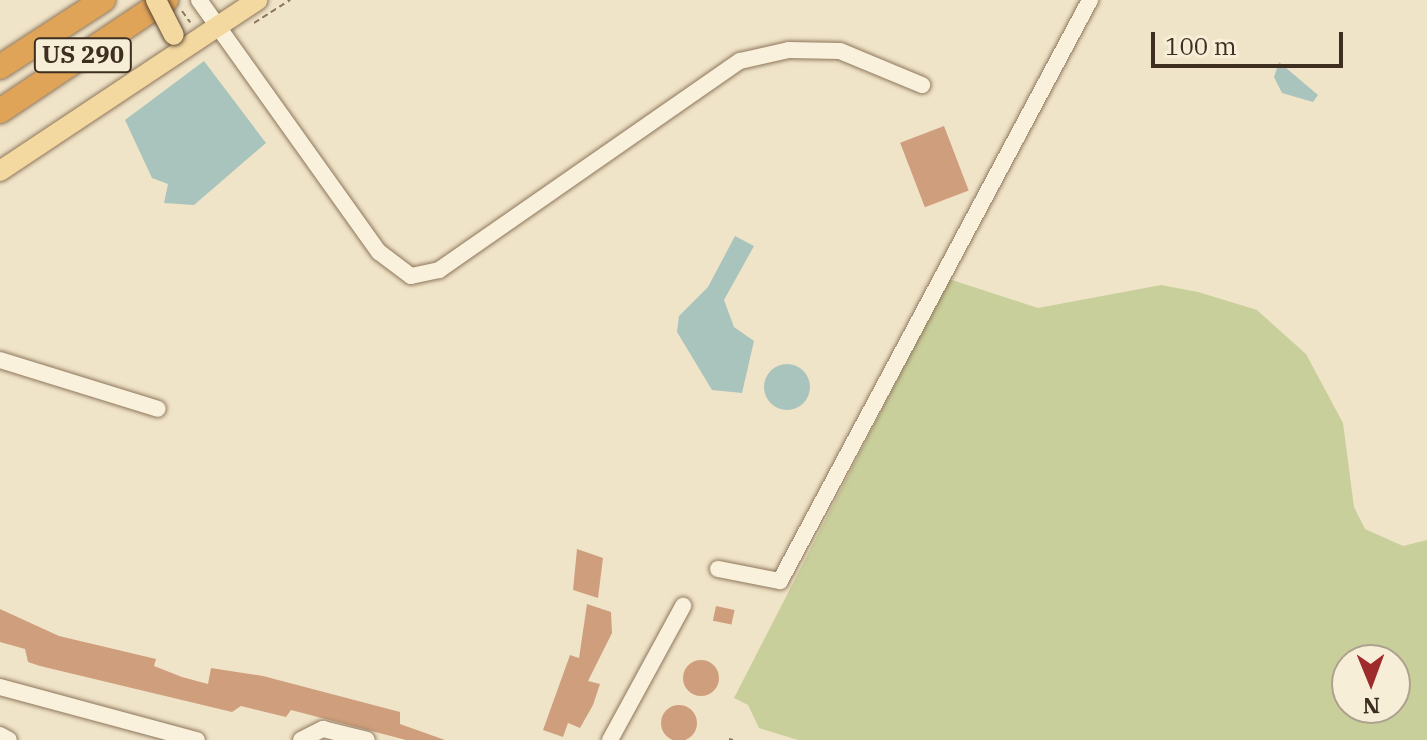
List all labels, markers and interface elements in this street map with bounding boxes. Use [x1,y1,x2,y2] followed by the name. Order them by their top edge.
[1155,16,1347,66] scale bar
[1165,30,1237,62] text: 100 m
[33,35,133,75] road number: US 290
[1331,644,1411,724] north arrow
[1362,692,1380,721] text: N

